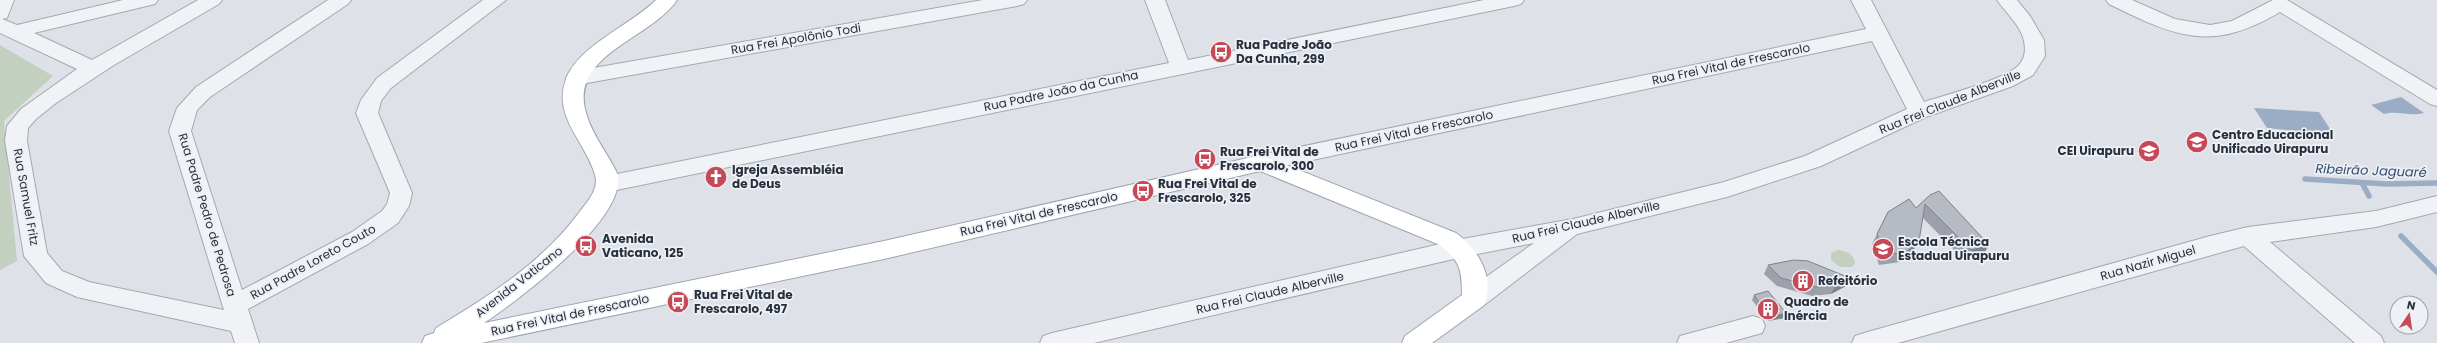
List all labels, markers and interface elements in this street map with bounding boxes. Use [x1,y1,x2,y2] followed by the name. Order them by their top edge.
[730,19,862,58] street label: Rua Frei Apolônio Todi
[1236,36,1332,67] place label: Rua Padre João Da Cunha, 299
[1650,38,1812,89] street label: Rua Frei Vital de Frescarolo
[1208,39,1234,65] bus stop icon: Rua Padre João Da Cunha, 299
[1876,65,2023,138] street label: Rua Frei Claude Alberville
[982,66,1140,115] street label: Rua Padre João da Cunha
[1333,105,1495,156] street label: Rua Frei Vital de Frescarolo
[2212,126,2333,157] place label: Centro Educacional Unificado Uirapuru
[2184,129,2210,155] school or university icon: Centro Educacional Unificado Uirapuru
[174,131,240,299] street label: Rua Padre Pedro de Pedrosa
[2136,138,2162,164] school or university icon: CEI Uirapuru
[2058,142,2134,159] place label: CEI Uirapuru
[1220,143,1319,174] place label: Rua Frei Vital de Frescarolo, 300
[1192,146,1218,172] bus stop icon: Rua Frei Vital de Frescarolo, 300
[10,147,43,247] street label: Rua Samuel Fritz
[2315,159,2427,182] water label: Ribeirão Jaguaré
[732,161,844,192] place label: Igreja Assembléia de Deus
[703,164,729,190] church icon: Igreja Assembléia de Deus
[1158,175,1257,206] place label: Rua Frei Vital de Frescarolo, 325
[1130,178,1156,204] bus stop icon: Rua Frei Vital de Frescarolo, 325
[958,187,1120,240] street label: Rua Frei Vital de Frescarolo
[1510,196,1662,247] street label: Rua Frei Claude Alberville
[247,220,379,303] street label: Rua Padre Loreto Couto
[602,230,684,261] place label: Avenida Vaticano, 125
[573,233,599,259] bus stop icon: Avenida Vaticano, 125
[1898,233,2009,264] place label: Escola Técnica Estadual Uirapuru
[1870,236,1896,262] school or university icon: Escola Técnica Estadual Uirapuru
[2098,241,2198,284] street label: Rua Nazir Miguel
[471,242,566,321] street label: Avenida Vaticano
[1194,267,1346,318] street label: Rua Frei Claude Alberville
[1790,268,1816,294] building icon: Refeitório
[1818,272,1878,289] place label: Refeitório
[694,286,793,317] place label: Rua Frei Vital de Frescarolo, 497
[489,289,651,340] street label: Rua Frei Vital de Frescarolo
[665,289,691,315] bus stop icon: Rua Frei Vital de Frescarolo, 497
[1784,293,1849,324] place label: Quadro de Inércia
[2389,295,2429,335] north arrow
[1755,296,1781,322] building icon: Quadro de Inércia
[2405,297,2417,314] text: N

